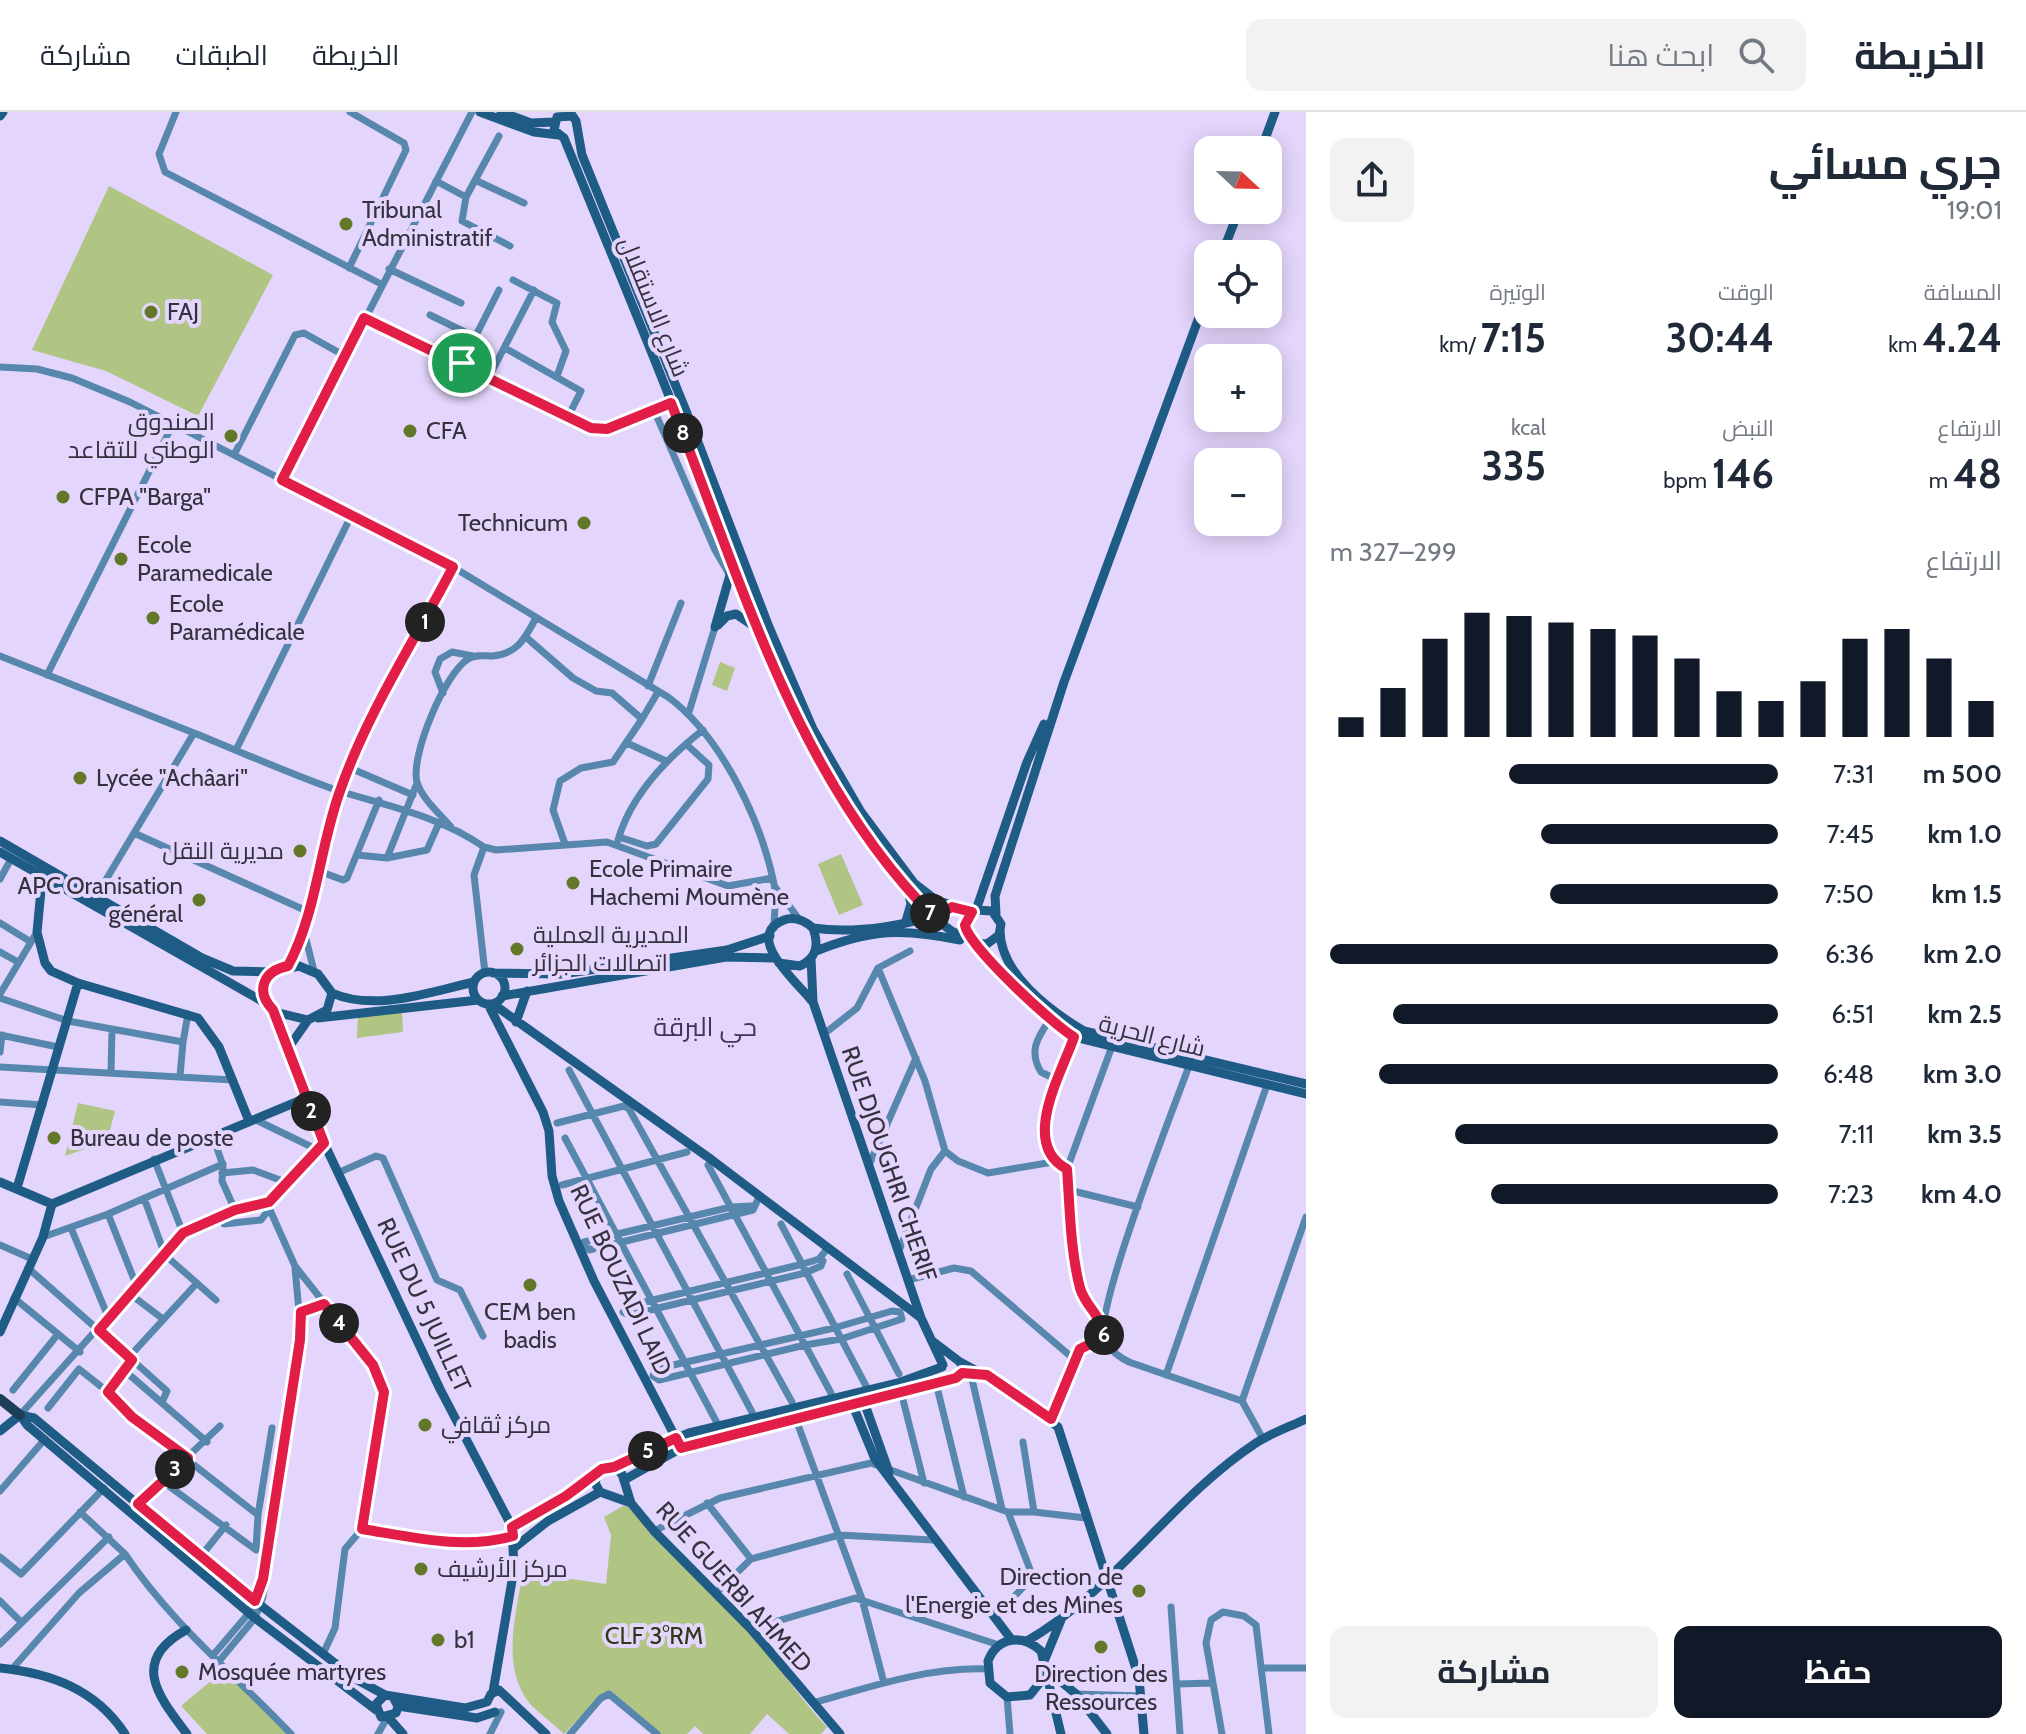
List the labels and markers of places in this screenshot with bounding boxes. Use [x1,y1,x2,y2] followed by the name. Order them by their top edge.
[362,195,492,252] place label: Tribunal Administratif
[337,215,355,233] marker: Tribunal Administratif
[167,297,199,326] place label: FAJ
[142,303,160,321] marker: FAJ
[428,329,496,397] pin
[68,407,215,469] place label: الصندوق الوطني للتقاعد
[663,413,703,453] pin: 8
[426,416,467,445] place label: CFA
[401,422,419,440] marker: CFA
[222,427,240,445] marker: الصندوق الوطني للتقاعد
[79,482,211,511] place label: CFPA "Barga"
[54,488,72,506] marker: CFPA "Barga"
[458,508,568,537] place label: Technicum
[575,514,593,532] marker: Technicum
[137,530,273,587] place label: Ecole Paramedicale
[112,550,130,568] marker: Ecole Paramedicale
[169,589,305,646] place label: Ecole Paramédicale
[405,602,445,642] pin: 1
[144,609,162,627] marker: Ecole Paramédicale
[96,763,248,792] place label: Lycée "Achâari"
[71,769,89,787] marker: Lycée "Achâari"
[162,836,284,865] place label: مديرية النقل
[291,842,309,860] marker: مديرية النقل
[589,854,789,911] place label: Ecole Primaire Hachemi Moumène
[18,871,183,928] place label: APC Oranisation général
[564,874,582,892] marker: Ecole Primaire Hachemi Moumène
[190,891,208,909] marker: APC Oranisation général
[910,893,950,933] pin: 7
[531,920,689,977] place label: المديرية العملية اتصالات الجزائر
[508,940,526,958] marker: المديرية العملية اتصالات الجزائر
[291,1091,331,1131] pin: 2
[70,1123,234,1152] place label: Bureau de poste
[45,1129,63,1147] marker: Bureau de poste
[521,1276,539,1294] marker: CEM ben badis
[484,1297,576,1354] place label: CEM ben badis
[319,1303,359,1343] pin: 4
[1084,1315,1124,1355] pin: 6
[441,1410,551,1444] place label: مركز ثقافي
[416,1416,434,1434] marker: مركز ثقافي
[628,1431,668,1471] pin: 5
[155,1449,195,1489] pin: 3
[437,1554,568,1583] place label: مركز الأرشيف
[412,1560,430,1578] marker: مركز الأرشيف
[905,1562,1123,1619] place label: Direction de l'Energie et des Mines
[1130,1582,1148,1600] marker: Direction de l'Energie et des Mines
[454,1625,475,1654] place label: b1
[429,1631,447,1649] marker: b1
[1092,1638,1110,1656] marker: Direction des Ressources
[198,1657,386,1686] place label: Mosquée martyres
[1034,1659,1168,1716] place label: Direction des Ressources
[173,1663,191,1681] marker: Mosquée martyres

